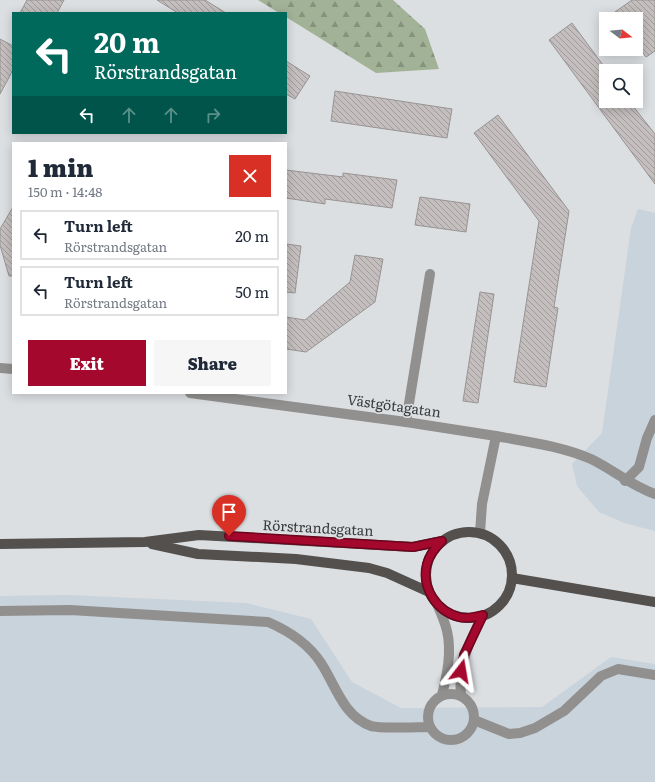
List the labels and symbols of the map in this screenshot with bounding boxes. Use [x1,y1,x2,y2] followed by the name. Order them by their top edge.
[599,12,643,56] north arrow
[346,389,442,421] street label: Västgötagatan
[212,495,246,536] pin
[262,514,374,540] street label: Rörstrandsgatan
[440,650,482,692] position arrow

